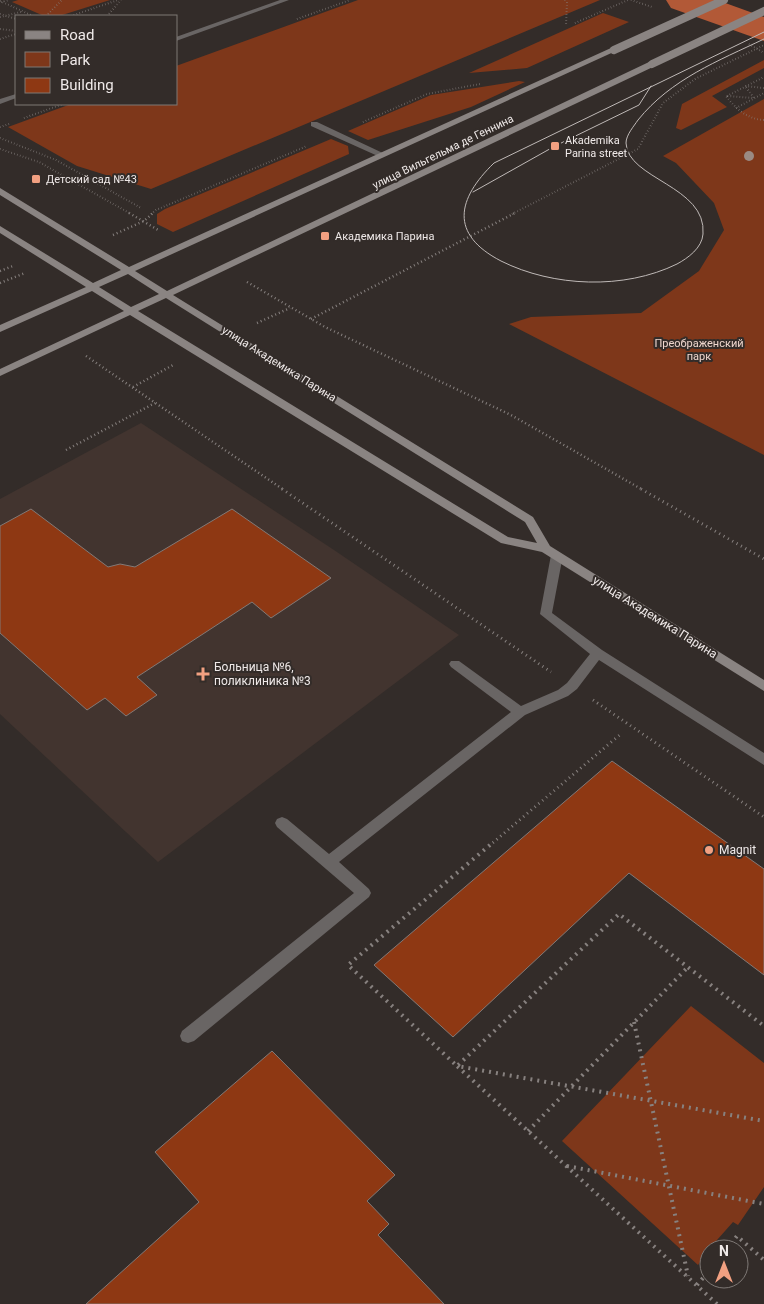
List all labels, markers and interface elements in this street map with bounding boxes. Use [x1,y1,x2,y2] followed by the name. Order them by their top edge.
[15,15,178,105] legend
[60,26,94,44] text: Road
[60,51,91,69] text: Park
[60,76,114,94] text: Building
[370,112,516,192] street label: улица Вильгельма де Геннина
[565,134,628,160] place label: Akademika Parina street
[549,140,561,152] marker: Akademika Parina street
[30,173,42,185] marker: Детский сад №43
[46,173,137,186] place label: Детский сад №43
[319,230,331,242] marker: Академика Парина
[335,230,434,243] place label: Академика Парина
[219,323,339,405] street label: улица Академика Парина
[654,337,744,363] park label: Преображенский парк
[590,573,720,661] street label: улица Академика Парина
[214,660,311,688] place label: Больница №6, поликлиника №3
[196,667,210,681] marker: Больница №6, поликлиника №3
[719,843,756,857] place label: Magnit
[703,844,715,856] marker: Magnit
[699,1239,749,1289] north arrow
[719,1243,729,1259] text: N

